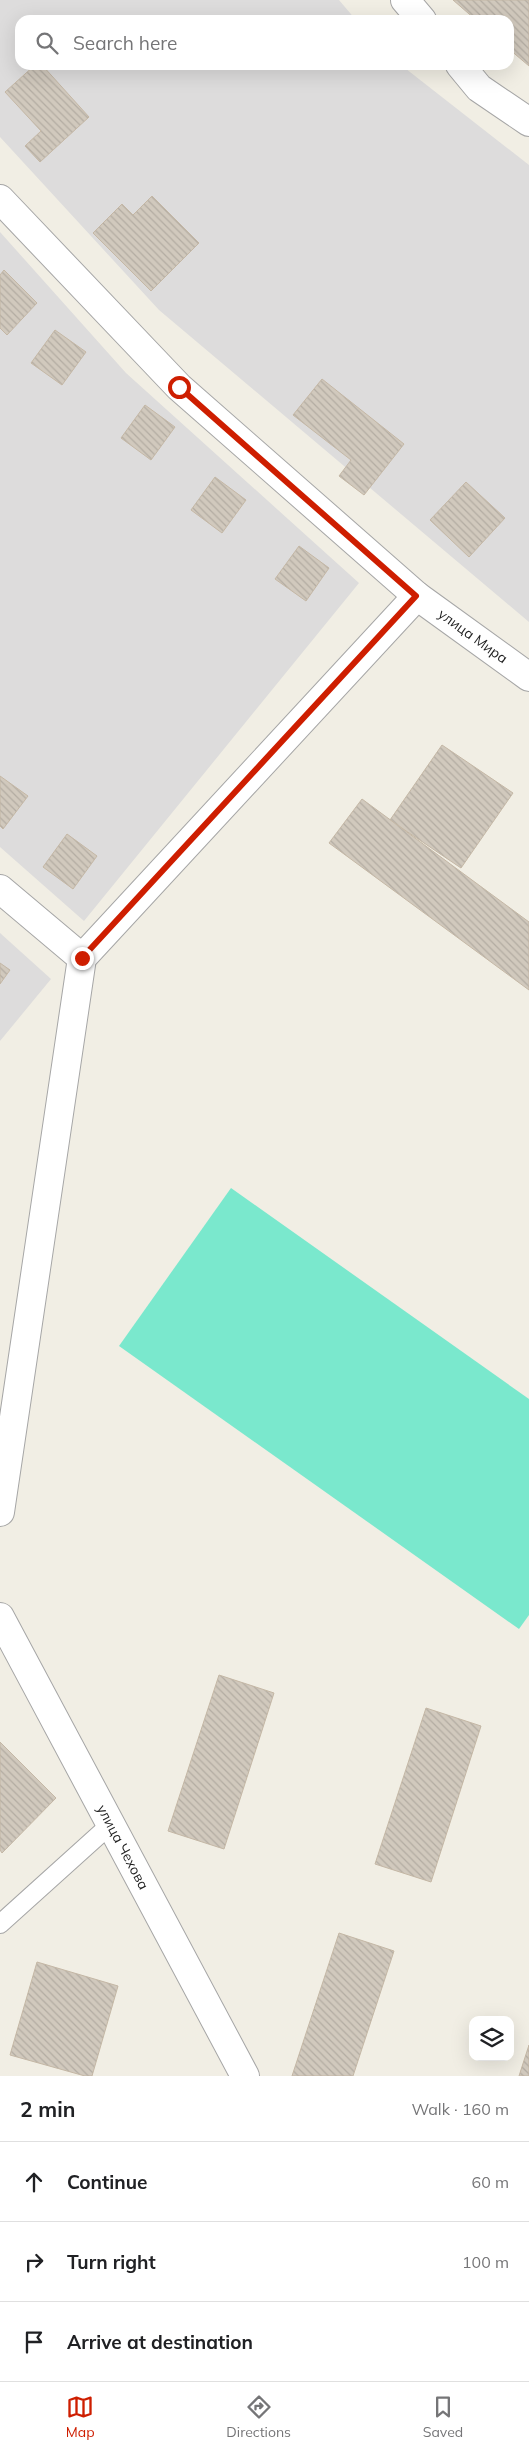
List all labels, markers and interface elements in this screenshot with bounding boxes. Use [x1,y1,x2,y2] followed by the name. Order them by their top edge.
[15,15,514,70] search box
[33,29,61,57] icon: search
[73,31,177,55] text: Search here
[168,376,191,399] route start
[435,605,511,667] street label: улица Мира
[71,947,94,970] route end
[93,1801,153,1893] street label: улица Чехова
[469,2016,514,2061] map controls
[469,2016,514,2061] button: layers
[20,2096,75,2122] text: 2 min
[411,2099,509,2119] text: Walk · 160 m
[20,2168,48,2196] icon: ahead
[67,2170,147,2194] text: Continue
[472,2172,509,2192] text: 60 m
[20,2248,48,2276] icon: right
[67,2250,156,2274] text: Turn right
[462,2252,509,2272] text: 100 m
[20,2328,48,2356] icon: arrive
[67,2330,253,2354] text: Arrive at destination
[66,2393,95,2441] tab: Map
[226,2393,291,2441] tab: Directions
[423,2393,463,2441] tab: Saved

